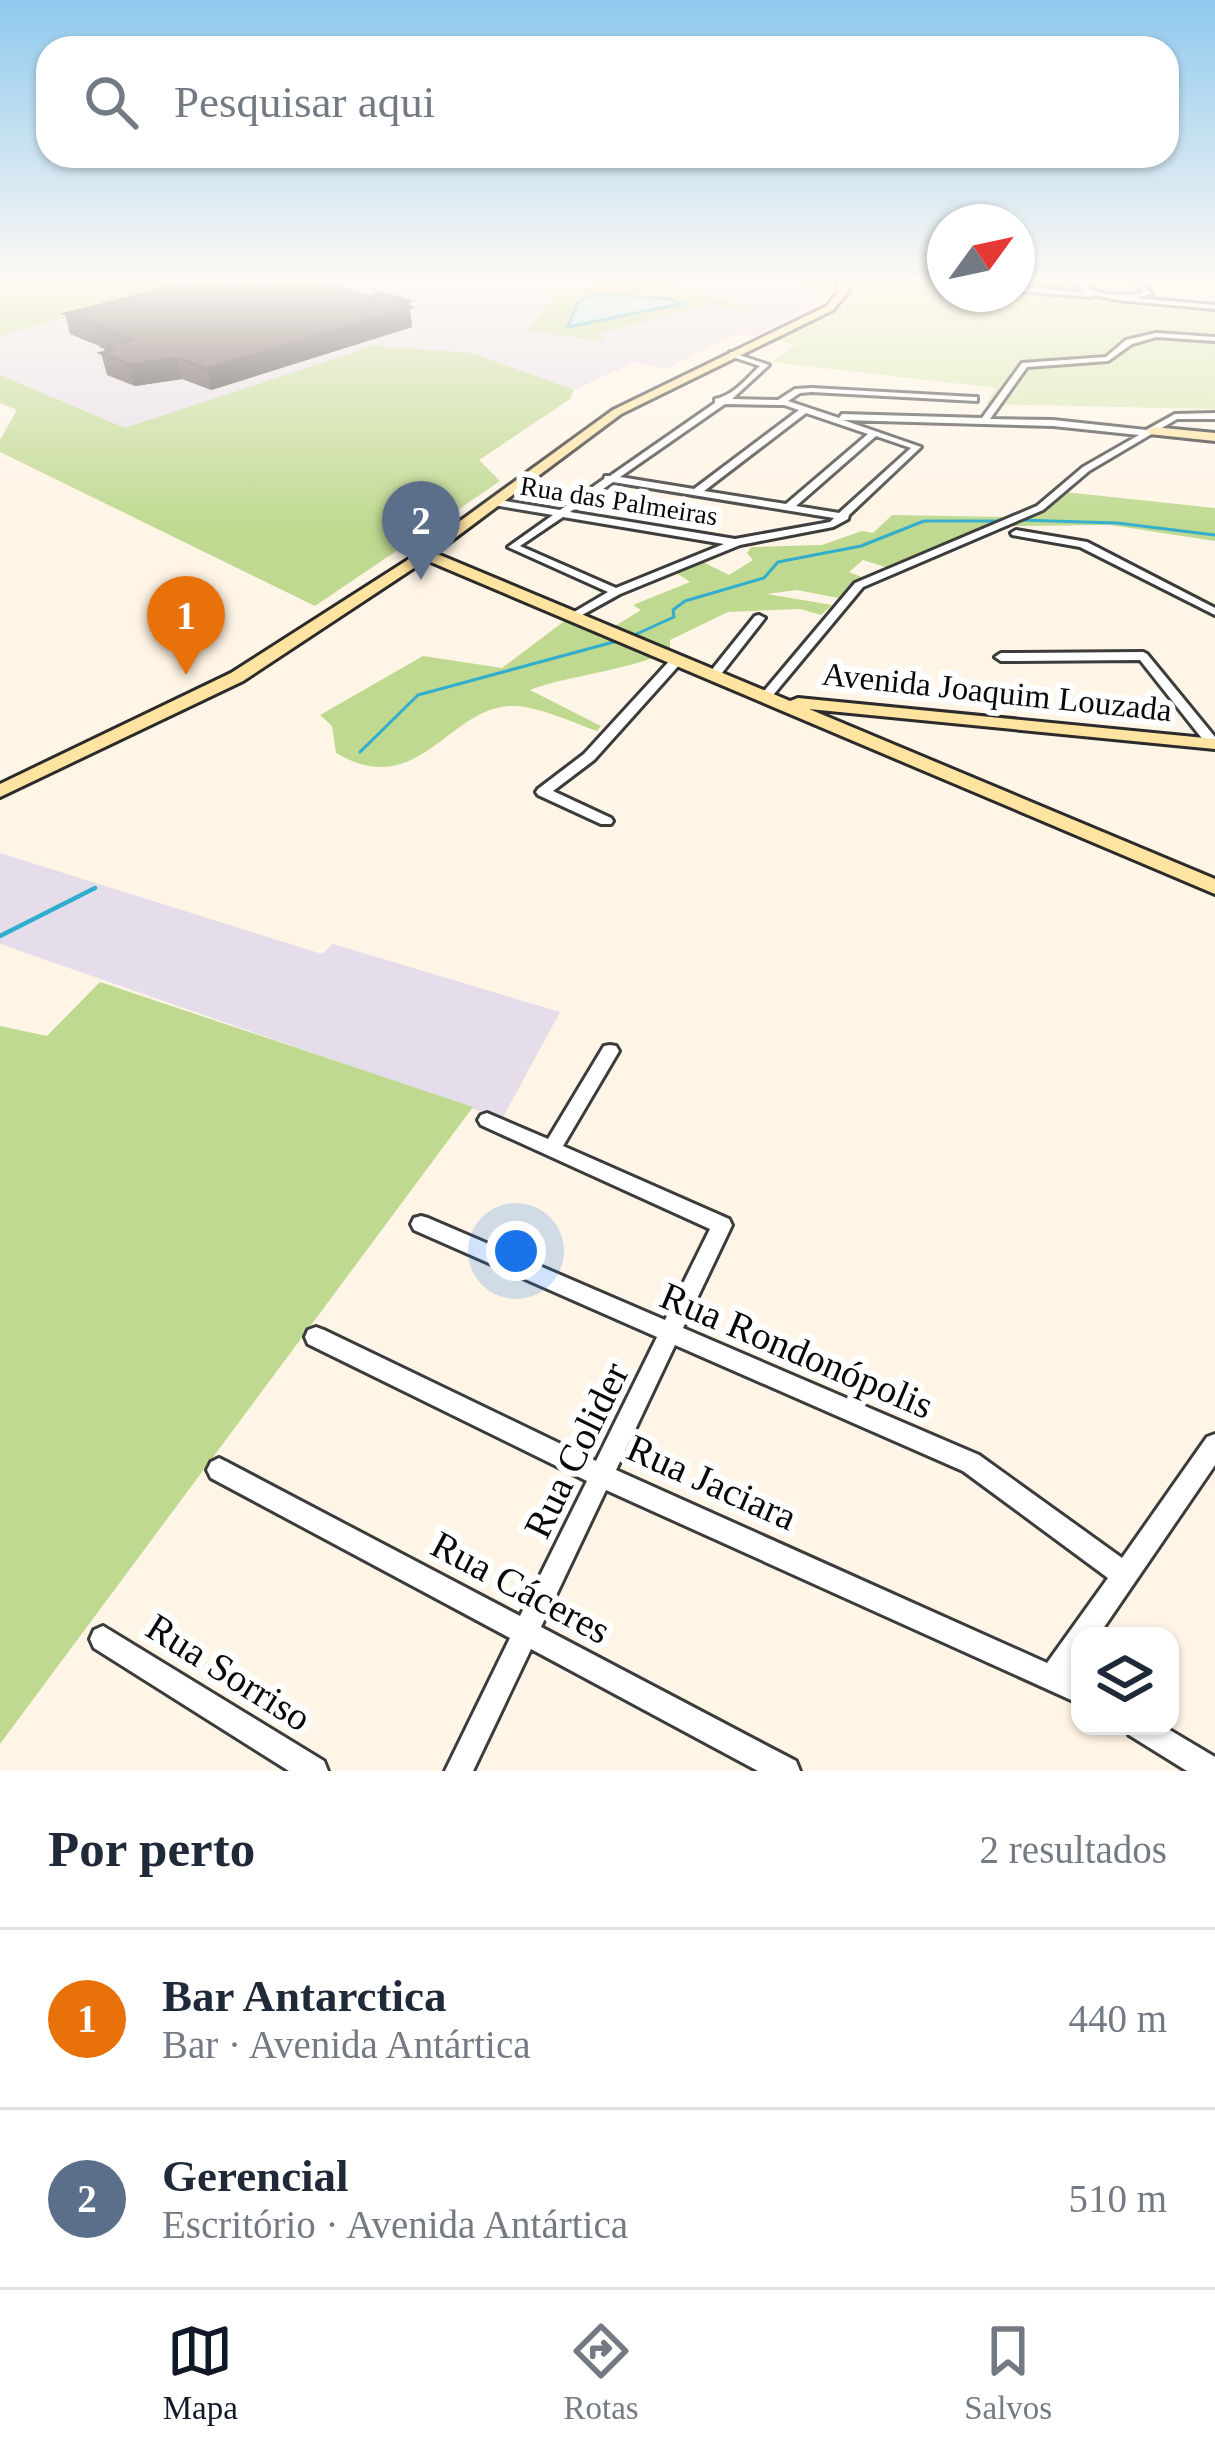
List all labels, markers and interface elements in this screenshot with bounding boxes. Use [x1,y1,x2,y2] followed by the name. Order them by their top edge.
[36,36,1179,168] search box
[78,69,144,135] icon: search
[174,77,435,127] text: Pesquisar aqui
[927,204,1035,312] north arrow
[518,471,720,531] street label: Rua das Palmeiras
[382,481,460,580] pin: 2
[147,576,225,675] pin: 1
[820,656,1174,728] street label: Avenida Joaquim Louzada
[486,1221,546,1281] your location
[654,1273,940,1428] street label: Rua Rondonópolis
[515,1355,637,1545] street label: Rua Colider
[621,1426,803,1538] street label: Rua Jaciara
[424,1522,618,1652] street label: Rua Cáceres
[139,1605,319,1739] street label: Rua Sorriso
[1071,1627,1179,1735] map controls
[1071,1627,1179,1735] button: layers
[48,1821,255,1877] text: Por perto
[980,1828,1167,1871] text: 2 resultados
[162,1971,447,2021] text: Bar Antarctica
[77,1997,97,2040] text: 1
[1068,1997,1167,2040] text: 440 m
[162,2023,531,2066] text: Bar · Avenida Antártica
[162,2151,349,2201] text: Gerencial
[77,2177,97,2220] text: 2
[1068,2177,1167,2220] text: 510 m
[162,2203,628,2246] text: Escritório · Avenida Antártica
[163,2318,238,2427] tab: Mapa
[563,2318,639,2427] tab: Rotas
[964,2318,1052,2427] tab: Salvos

